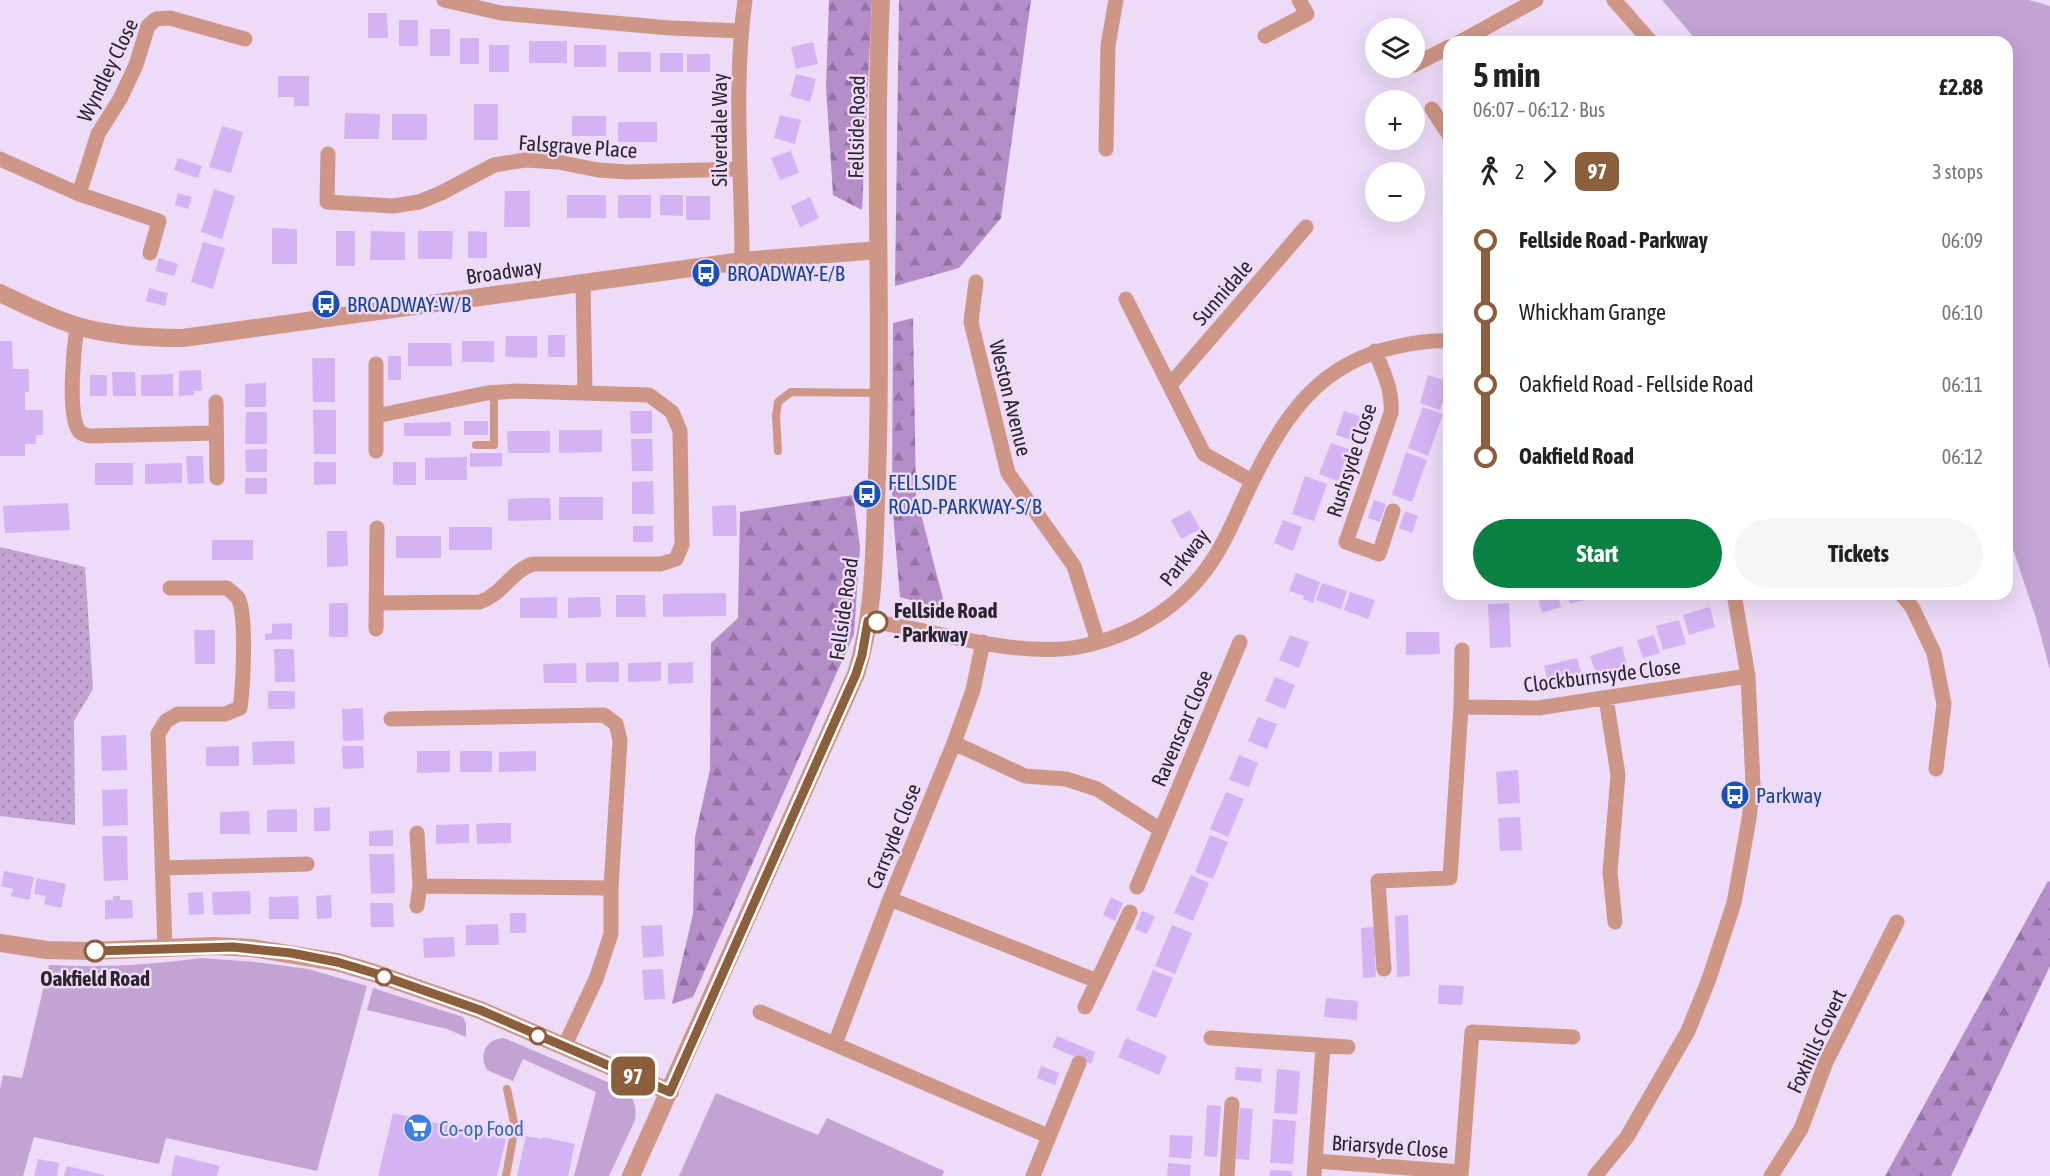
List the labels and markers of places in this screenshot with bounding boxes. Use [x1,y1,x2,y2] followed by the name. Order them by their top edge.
[690,257,722,289] bus stop icon: BROADWAY-E/B
[727,261,845,285] place label: BROADWAY-E/B
[310,288,342,320] bus stop icon: BROADWAY-W/B
[347,292,471,316] place label: BROADWAY-W/B
[888,470,1042,518] place label: FELLSIDE ROAD-PARKWAY-S/B
[851,478,883,510] bus stop icon: FELLSIDE ROAD-PARKWAY-S/B
[894,598,997,646] place label: Fellside Road - Parkway
[866,611,888,633] marker: Fellside Road - Parkway
[1719,779,1751,811] bus stop icon: Parkway
[1756,783,1822,807] place label: Parkway
[84,940,106,962] marker: Oakfield Road
[40,966,150,990] place label: Oakfield Road
[375,968,393,986] unlabelled marker
[529,1027,547,1045] unlabelled marker
[402,1112,434,1144] supermarket icon: Co-op Food
[439,1116,524,1140] place label: Co-op Food

